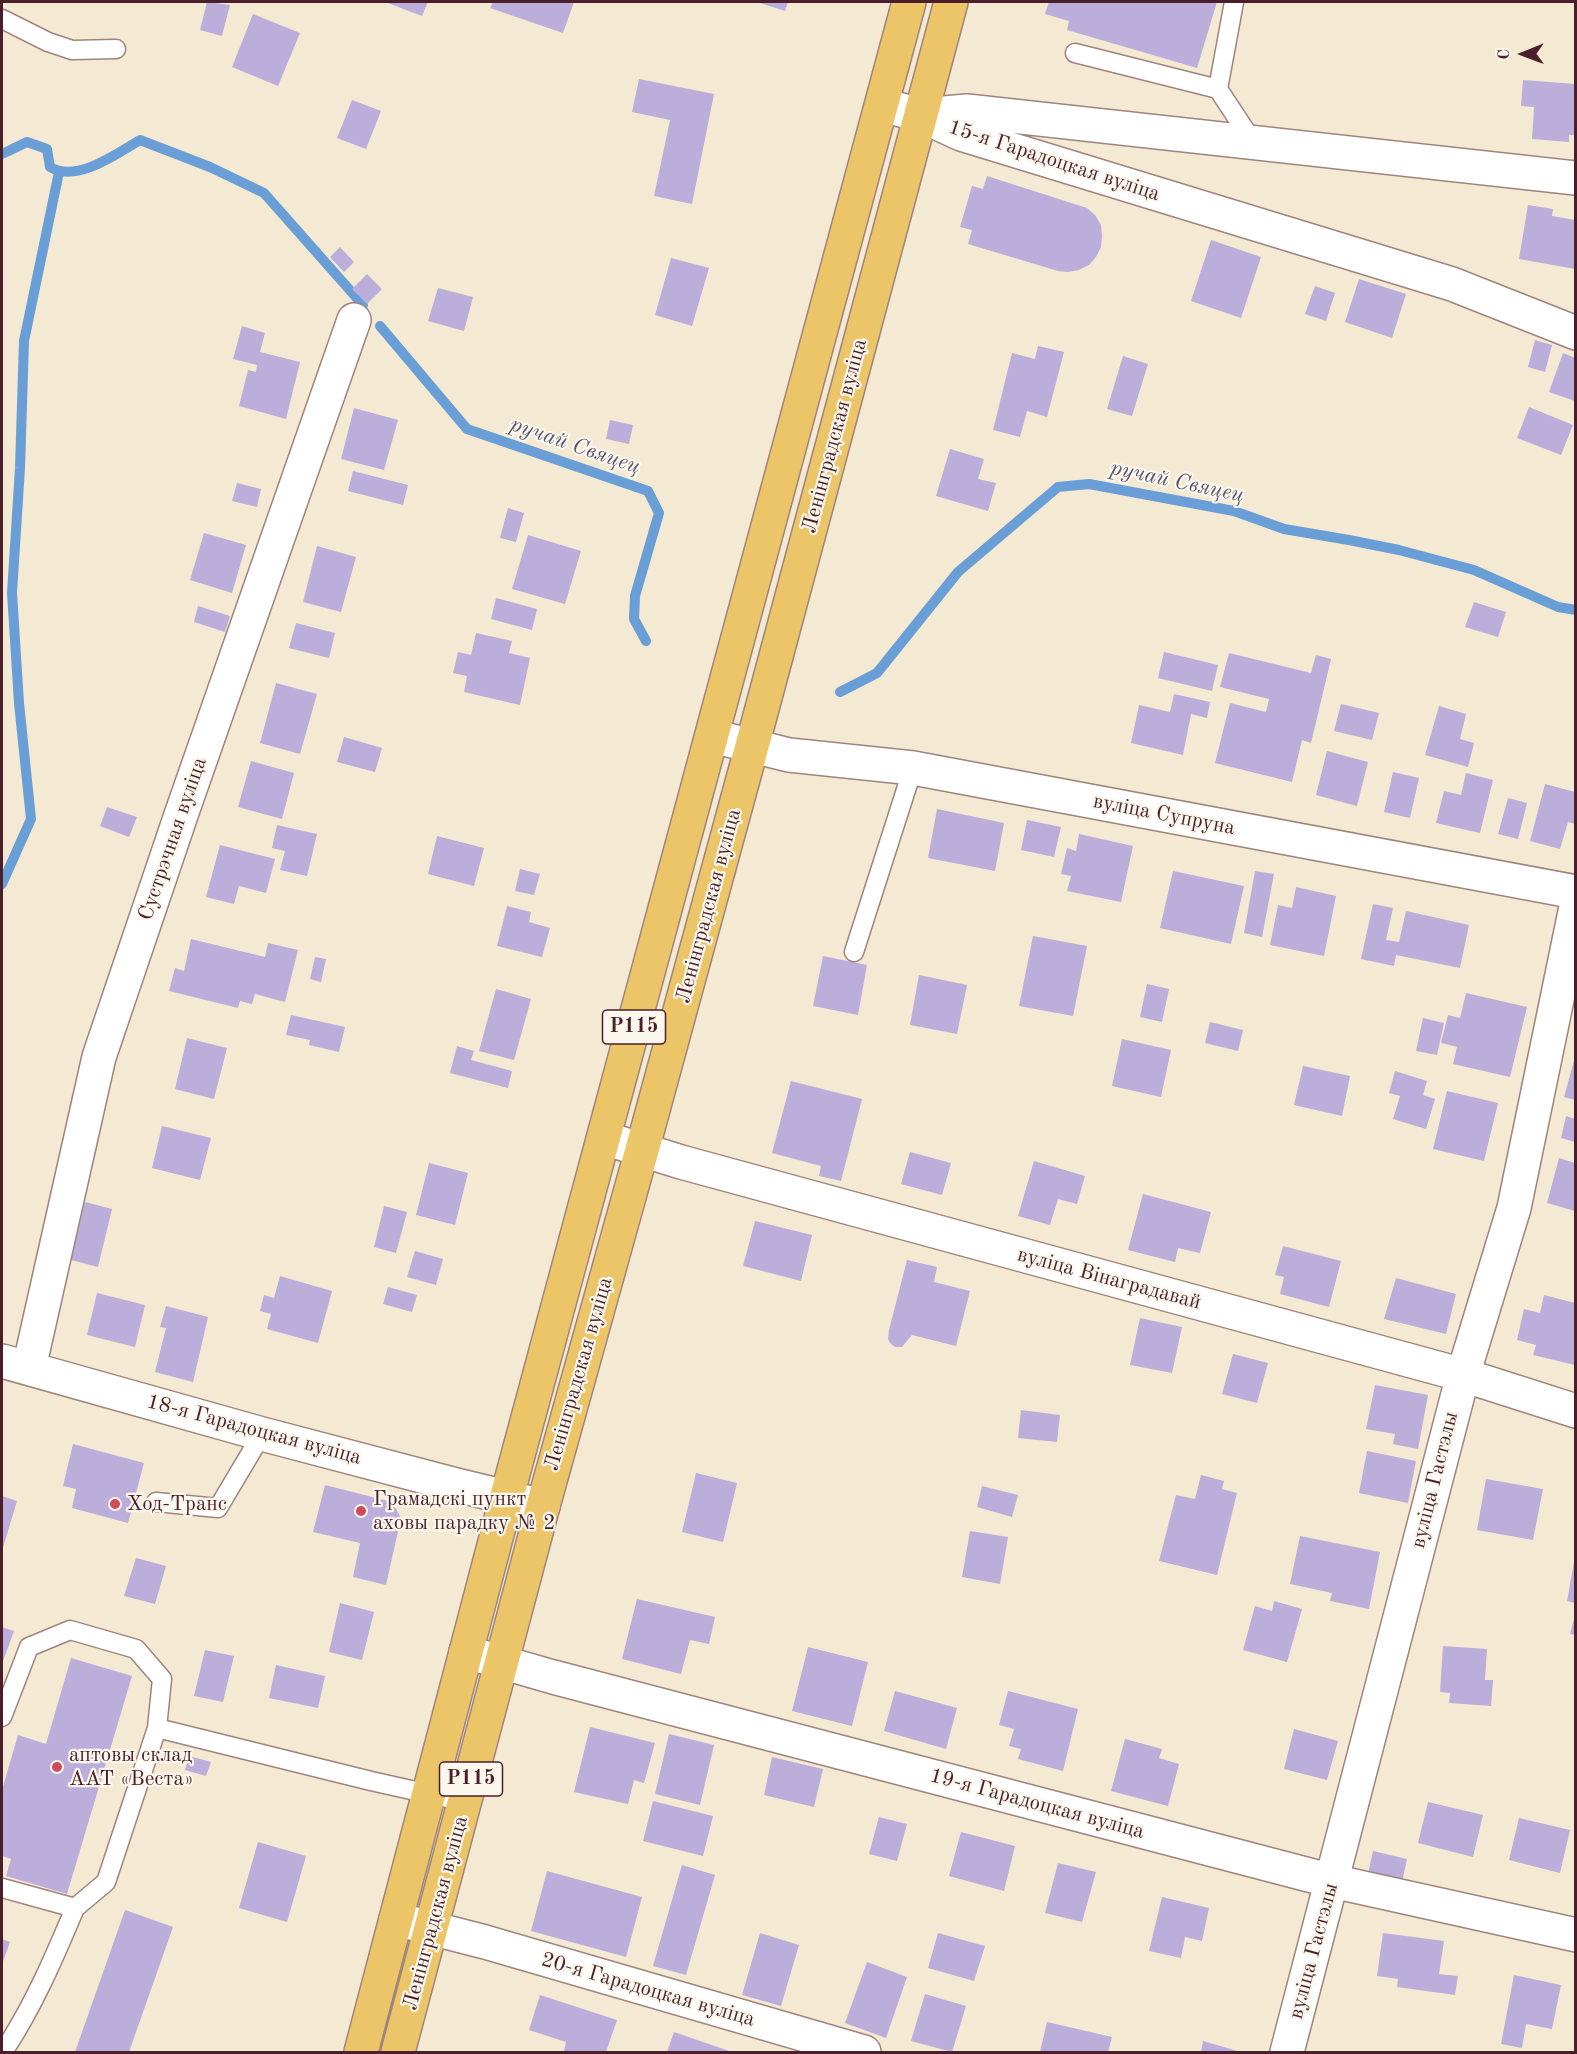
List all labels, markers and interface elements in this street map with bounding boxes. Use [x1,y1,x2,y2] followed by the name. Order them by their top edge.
[1493,24,1553,84] north arrow
[1497,49,1513,60] text: С
[945,115,1163,207] street label: 15-я Гарадоцкая вуліца
[797,336,873,536] street label: Ленінградская вуліца
[506,411,644,481] water label: ручай Свяцец
[1108,455,1246,509] water label: ручай Свяцец
[133,754,213,924] street label: Сустрэчная вуліца
[1091,789,1237,841] street label: вуліца Супруна
[671,806,747,1006] street label: Ленінградская вуліца
[602,1010,666,1044] road number: Р115
[1014,1242,1204,1316] street label: вуліца Вінаградавай
[539,1274,619,1474] street label: Ленінградская вуліца
[144,1389,364,1471] street label: 18-я Гарадоцкая вуліца
[1406,1409,1464,1551] street label: вуліца Гастэлы
[373,1486,555,1536] place label: Грамадскі пункт аховы парадку № 2
[127,1491,227,1517] place label: Ход-Транс
[108,1497,122,1511] marker: Ход-Транс
[354,1504,368,1518] marker: Грамадскі пункт аховы парадку № 2
[69,1742,194,1792] place label: аптовы склад ААТ «Веста»
[50,1760,64,1774] marker: аптовы склад ААТ «Веста»
[440,1762,502,1796] road number: Р115
[927,1763,1147,1845] street label: 19-я Гарадоцкая вуліца
[398,1813,474,2013] street label: Ленінградская вуліца
[1284,1880,1344,2022] street label: вуліца Гастэлы
[538,1947,758,2033] street label: 20-я Гарадоцкая вуліца

